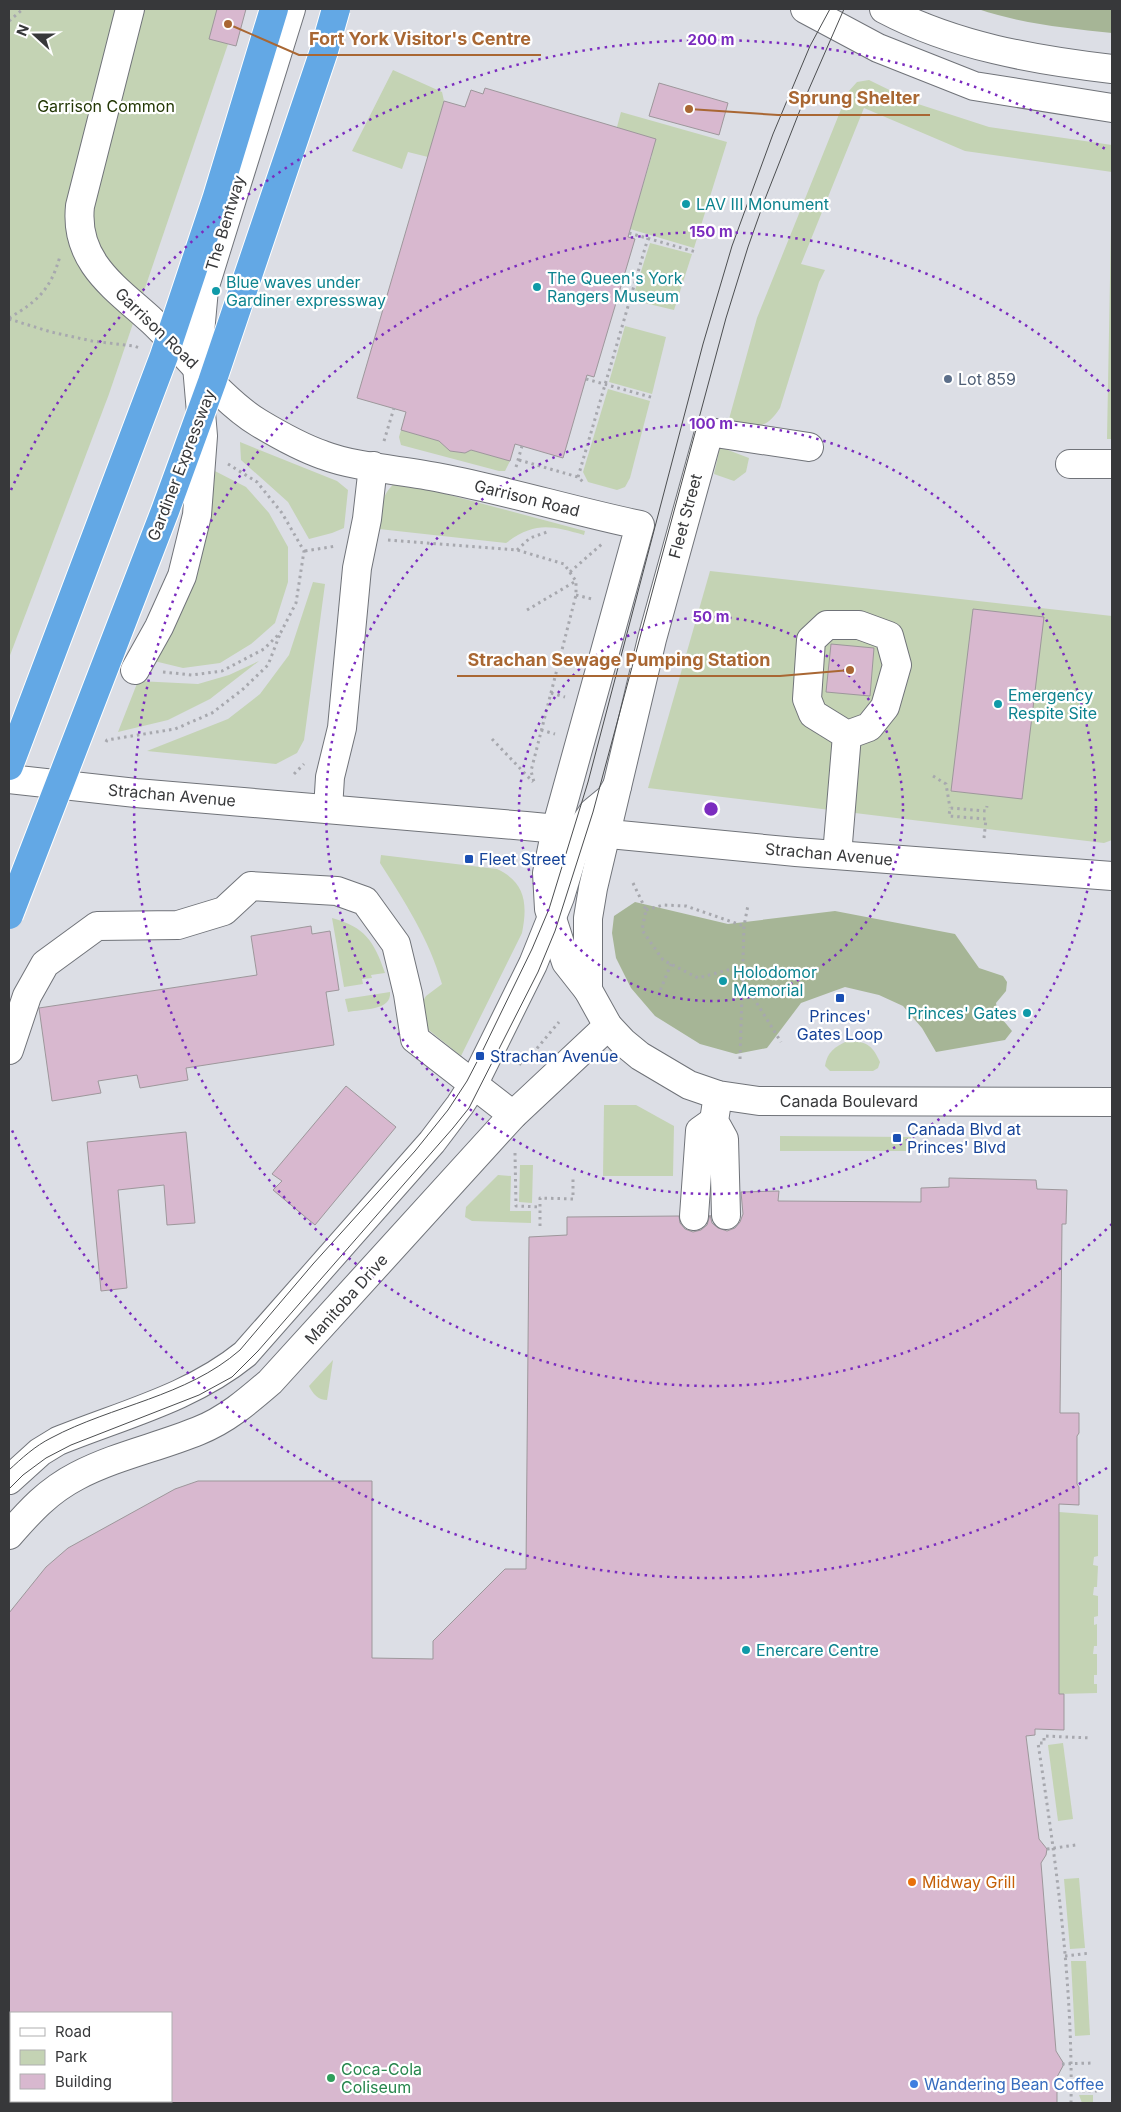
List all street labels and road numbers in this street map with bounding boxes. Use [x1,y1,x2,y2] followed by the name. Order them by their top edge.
[201,173,249,273] street label: The Bentway
[111,283,203,373] street label: Garrison Road
[143,386,219,544] street label: Gardiner Expressway
[664,471,706,561] street label: Fleet Street
[472,475,582,521] street label: Garrison Road
[107,779,237,811] street label: Strachan Avenue
[764,838,894,870] street label: Strachan Avenue
[780,1091,918,1111] street label: Canada Boulevard
[300,1250,392,1348] street label: Manitoba Drive

